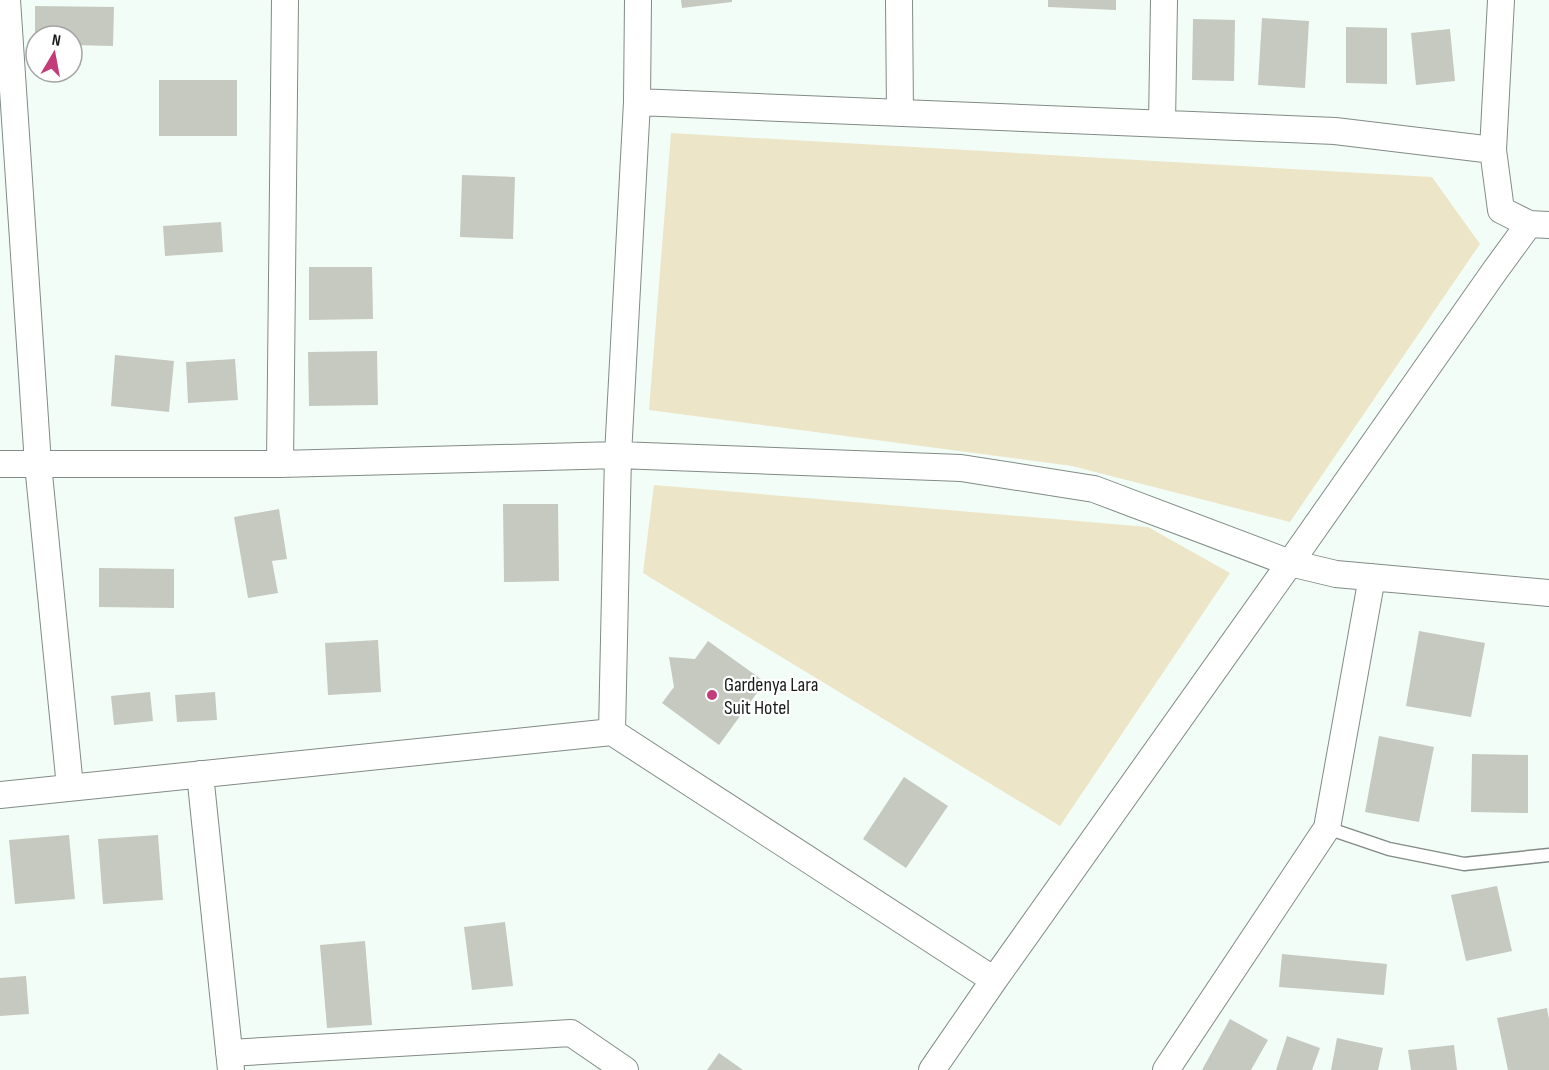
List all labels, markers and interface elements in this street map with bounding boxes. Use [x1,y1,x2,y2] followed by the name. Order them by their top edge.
[24,24,84,84] north arrow
[50,31,62,51] text: N
[724,673,818,720] place label: Gardenya Lara Suit Hotel
[705,688,719,702] marker: Gardenya Lara Suit Hotel

